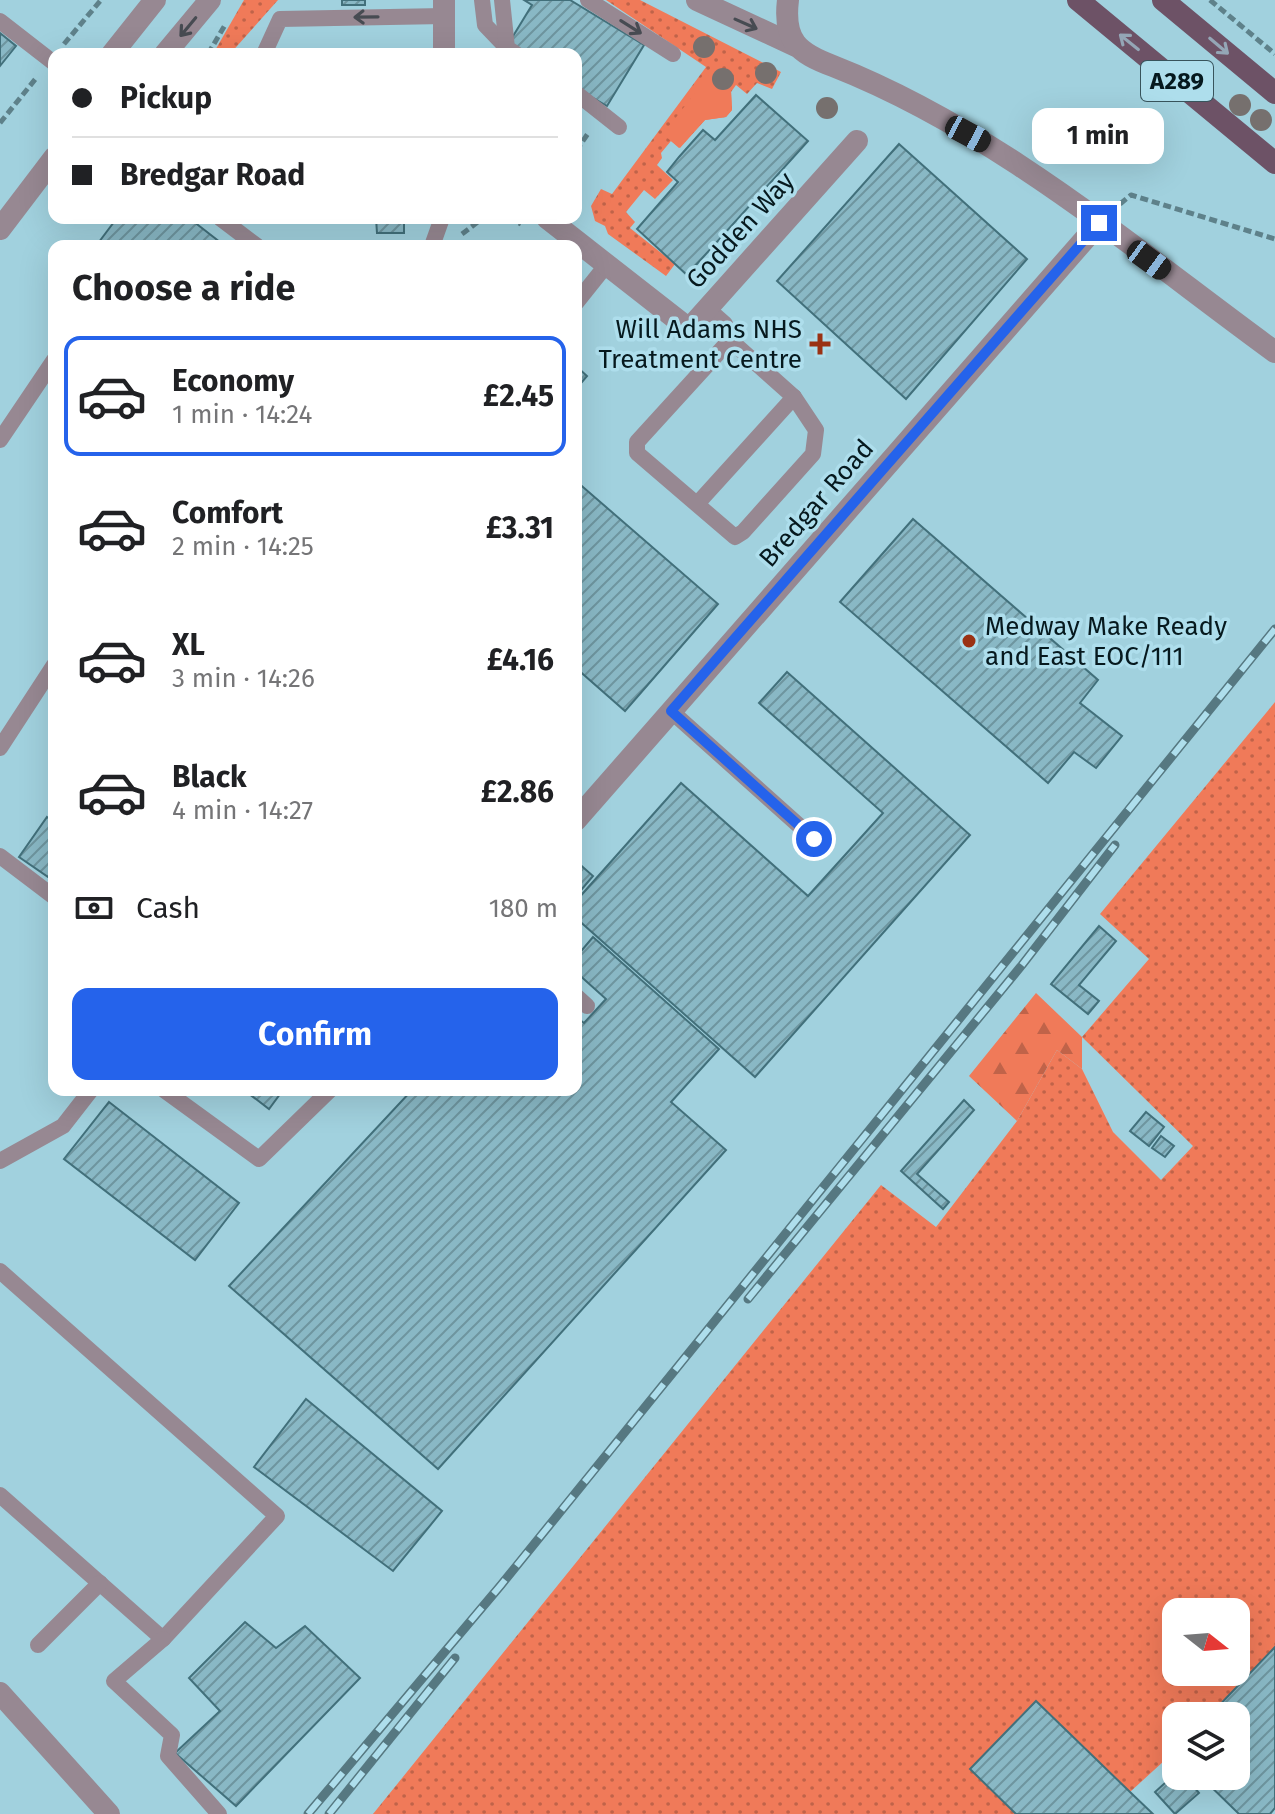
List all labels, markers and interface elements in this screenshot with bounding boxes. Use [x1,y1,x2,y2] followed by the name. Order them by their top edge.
[353,9,380,25] one-way arrow
[179,16,197,37] one-way arrow
[734,17,758,32] one-way arrow
[619,19,641,36] one-way arrow
[1119,33,1140,50] one-way arrow
[1208,37,1229,55] one-way arrow
[1141,61,1213,101] road number: A289
[120,80,212,116] text: Pickup
[1033,107,1165,163] callout: 1 min
[941,112,995,156] car
[1067,120,1129,151] text: 1 min
[120,157,305,193] text: Bredgar Road
[680,165,801,295] street label: Godden Way
[1081,205,1117,241] route end
[1123,236,1175,284] car
[72,266,295,310] text: Choose a ride
[598,314,802,375] place label: Will Adams NHS Treatment Centre
[809,333,831,355] marker: Will Adams NHS Treatment Centre
[76,360,148,432] icon: car
[172,363,294,399] text: Economy
[483,378,554,414] text: £2.45
[172,399,312,430] text: 1 min · 14:24
[753,433,880,573] street label: Bredgar Road
[76,492,148,564] icon: car
[172,495,283,531] text: Comfort
[486,510,554,546] text: £3.31
[172,531,314,562] text: 2 min · 14:25
[985,611,1227,672] place label: Medway Make Ready and East EOC/111
[76,624,148,696] icon: car
[172,627,205,663] text: XL
[960,632,978,650] marker: Medway Make Ready and East EOC/111
[487,642,554,678] text: £4.16
[172,663,315,694] text: 3 min · 14:26
[76,756,148,828] icon: car
[172,759,247,795] text: Black
[481,774,554,810] text: £2.86
[172,795,313,826] text: 4 min · 14:27
[796,821,832,857] route start
[72,886,116,930] icon: cash
[136,890,200,926] text: Cash
[489,893,558,924] text: 180 m
[72,988,558,1080] button: Confirm
[1162,1598,1250,1686] north arrow
[1162,1598,1250,1790] map controls
[1162,1702,1250,1790] button: layers

